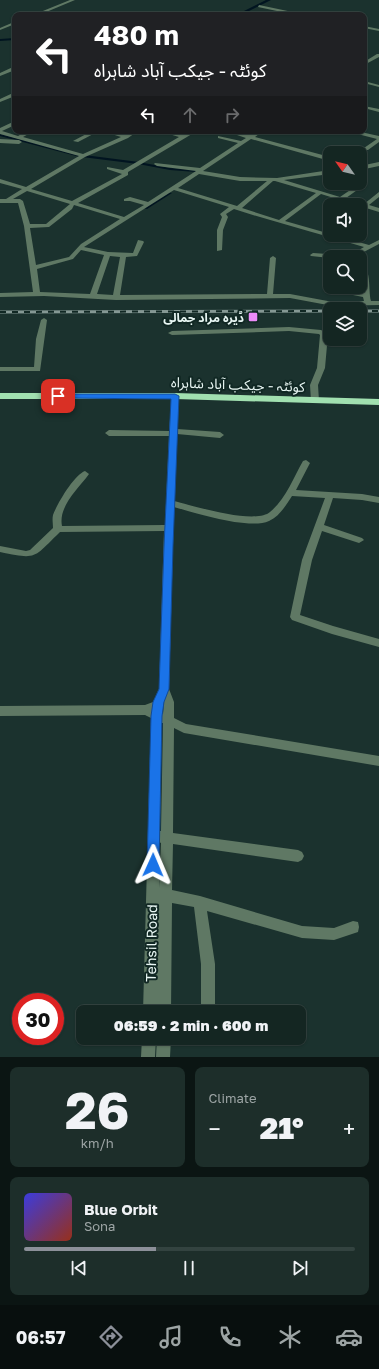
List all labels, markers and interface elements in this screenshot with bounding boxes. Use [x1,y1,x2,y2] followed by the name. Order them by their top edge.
[94,18,179,51] text: 480 m
[28,28,80,80] icon: left
[94,59,266,81] text: کوئٹہ - جیکب آباد شاہراہ
[137,104,159,126] icon: left
[179,104,201,126] icon: ahead
[221,104,243,126] icon: right
[323,146,367,190] north arrow
[323,146,367,346] map controls
[323,198,367,242] button: sound
[323,250,367,294] button: search
[323,302,367,346] button: layers
[163,310,244,325] place label: ڈیرہ مراد جمالی
[247,311,259,323] marker: ڈیرہ مراد جمالی
[171,373,306,396] street label: کوئٹہ - جیکب آباد شاہراہ
[41,379,75,413] pin
[47,385,69,407] icon: arrive
[132,844,174,886] position arrow
[142,904,160,982] street label: Tehsil Road
[12,993,64,1045] speed limit sign: 30
[114,1016,268,1034] text: 06:59 · 2 min · 600 m
[65,1078,130,1140] text: 26
[209,1090,256,1106] text: Climate
[260,1110,304,1146] text: 21°
[209,1115,221,1142] text: −
[343,1115,355,1142] text: +
[81,1135,114,1151] text: km/h
[84,1200,158,1218] text: Blue Orbit
[84,1218,115,1234] text: Sona
[68,1257,90,1279] icon: previous
[178,1257,200,1279] icon: pause
[289,1257,311,1279] icon: next
[97,1323,125,1351] icon: directions
[157,1323,185,1351] icon: music
[216,1323,244,1351] icon: phone
[276,1323,304,1351] icon: climate
[335,1323,363,1351] icon: car
[16,1326,65,1348] text: 06:57

